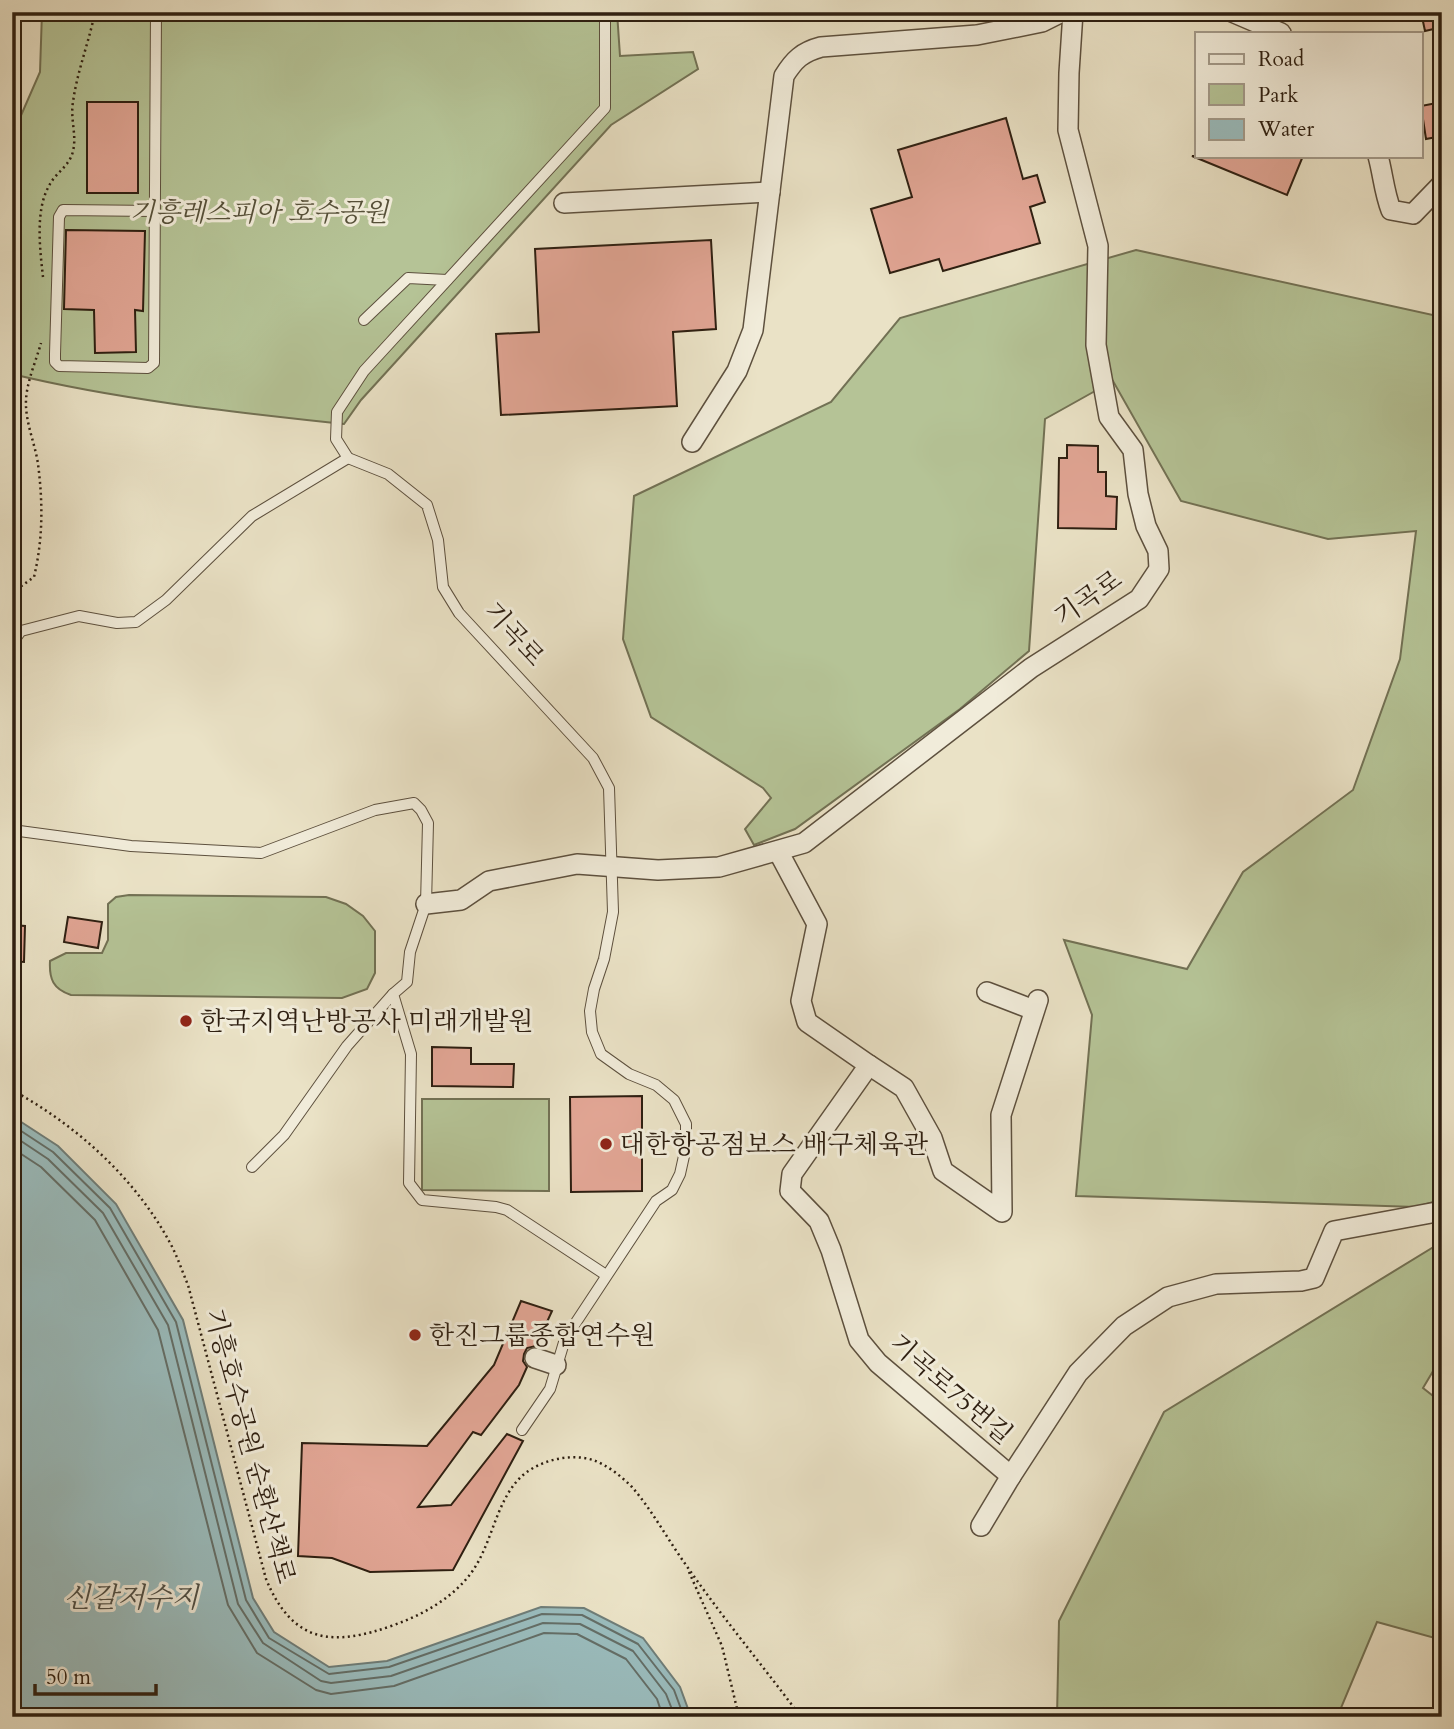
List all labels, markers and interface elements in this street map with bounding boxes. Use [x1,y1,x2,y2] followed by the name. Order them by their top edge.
[1195,32,1422,158] legend
[1258,45,1304,74] text: Road
[1258,81,1299,110] text: Park
[1257,115,1314,144] text: Water
[130,195,390,230] park label: 기흥레스피아 호수공원
[1047,562,1129,634] street label: 기곡로
[476,594,552,674] street label: 기곡로
[200,1004,534,1039] place label: 한국지역난방공사 미래개발원
[178,1013,194,1029] marker: 한국지역난방공사 미래개발원
[620,1127,928,1162] place label: 대한항공점보스 배구체육관
[598,1136,614,1152] marker: 대한항공점보스 배구체육관
[196,1305,304,1587] street label: 기흥호수공원 순환산책로
[429,1318,655,1353] place label: 한진그룹종합연수원
[882,1326,1020,1452] street label: 기곡로75번길
[407,1327,423,1343] marker: 한진그룹종합연수원
[63,1579,201,1617] water label: 신갈저수지
[35,1652,156,1696] scale bar
[46,1663,91,1692] text: 50 m

